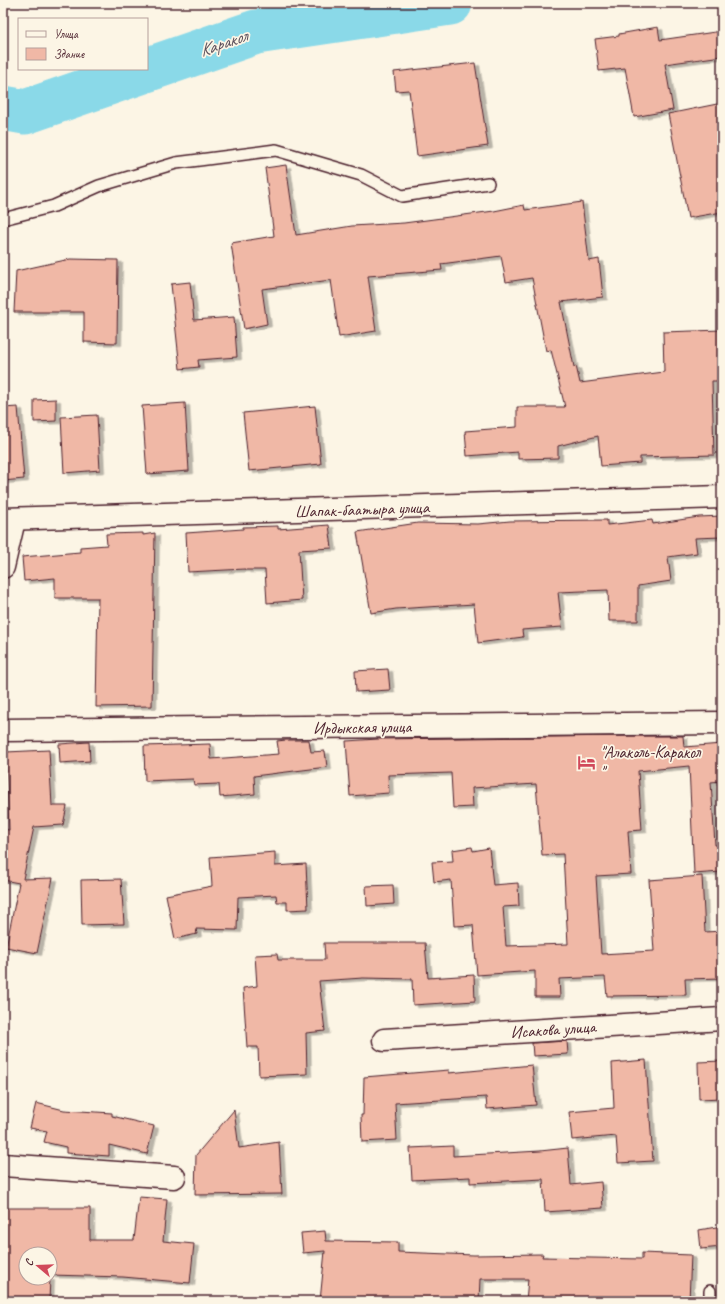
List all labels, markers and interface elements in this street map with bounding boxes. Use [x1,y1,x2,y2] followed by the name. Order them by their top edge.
[18,18,148,70] legend
[196,24,253,61] water label: Каракол
[54,26,79,42] text: Улица
[54,46,85,62] text: Здание
[295,497,431,522] street label: Шапак-баатыра улица
[313,716,412,739] street label: Ирдыкская улица
[600,742,702,783] place label: "Алаколь-Каракол "
[577,752,597,772] hotel icon: "Алаколь-Каракол "
[510,1016,598,1043] street label: Исакова улица
[18,1246,58,1286] north arrow
[21,1256,37,1268] text: С

